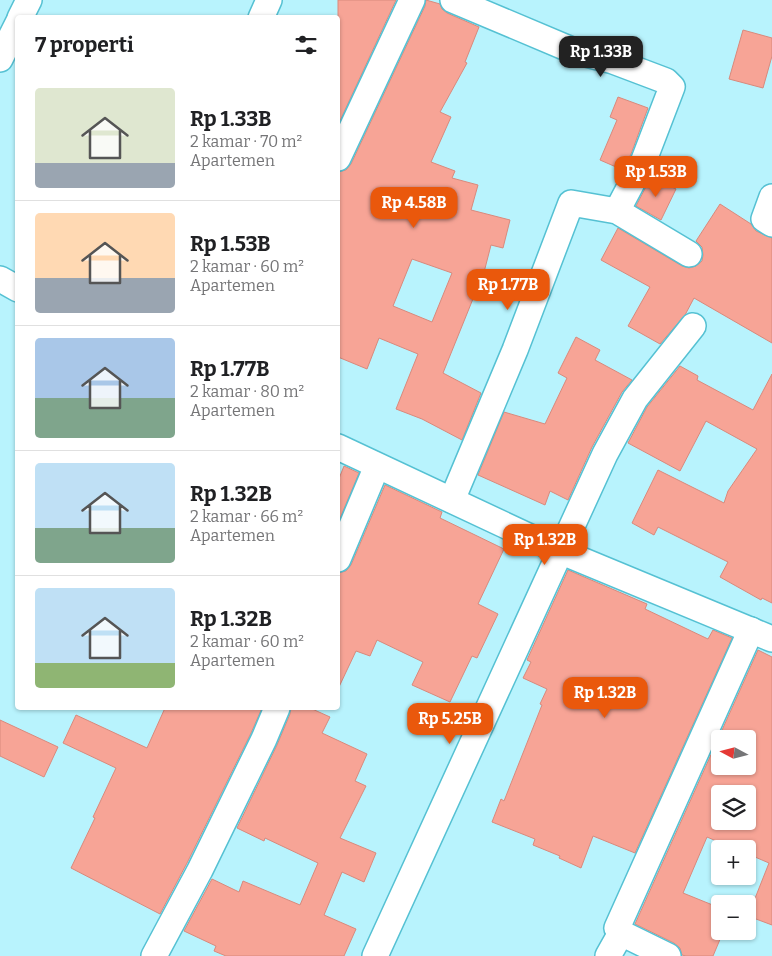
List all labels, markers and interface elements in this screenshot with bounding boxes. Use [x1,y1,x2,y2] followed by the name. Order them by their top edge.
[292,31,320,59] icon: filters
[35,32,134,58] text: 7 properti
[549,36,653,78] pin: Rp 1.33B
[570,42,632,61] text: Rp 1.33B
[190,106,272,132] text: Rp 1.33B
[75,108,135,168] icon: home
[190,132,302,151] text: 2 kamar · 70 m²
[190,151,275,170] text: Apartemen
[604,156,708,198] pin: Rp 1.53B
[625,162,687,181] text: Rp 1.53B
[362,186,466,229] pin: Rp 4.58B
[381,193,447,212] text: Rp 4.58B
[190,231,271,257] text: Rp 1.53B
[75,233,135,293] icon: home
[190,257,304,276] text: 2 kamar · 60 m²
[456,268,560,311] pin: Rp 1.77B
[478,275,538,294] text: Rp 1.77B
[190,276,275,295] text: Apartemen
[190,356,270,382] text: Rp 1.77B
[75,358,135,418] icon: home
[190,382,304,401] text: 2 kamar · 80 m²
[190,401,275,420] text: Apartemen
[190,481,272,507] text: Rp 1.32B
[75,483,135,543] icon: home
[190,507,303,526] text: 2 kamar · 66 m²
[493,524,597,566] pin: Rp 1.32B
[190,526,275,545] text: Apartemen
[514,530,576,549] text: Rp 1.32B
[190,606,272,632] text: Rp 1.32B
[75,608,135,668] icon: home
[190,632,304,651] text: 2 kamar · 60 m²
[190,651,275,670] text: Apartemen
[553,676,657,719] pin: Rp 1.32B
[574,683,636,702] text: Rp 1.32B
[398,702,502,745] pin: Rp 5.25B
[418,709,482,728] text: Rp 5.25B
[711,730,756,775] north arrow
[711,730,756,940] map controls
[711,785,756,830] button: layers
[711,840,756,885] button: +
[711,895,756,940] button: −

